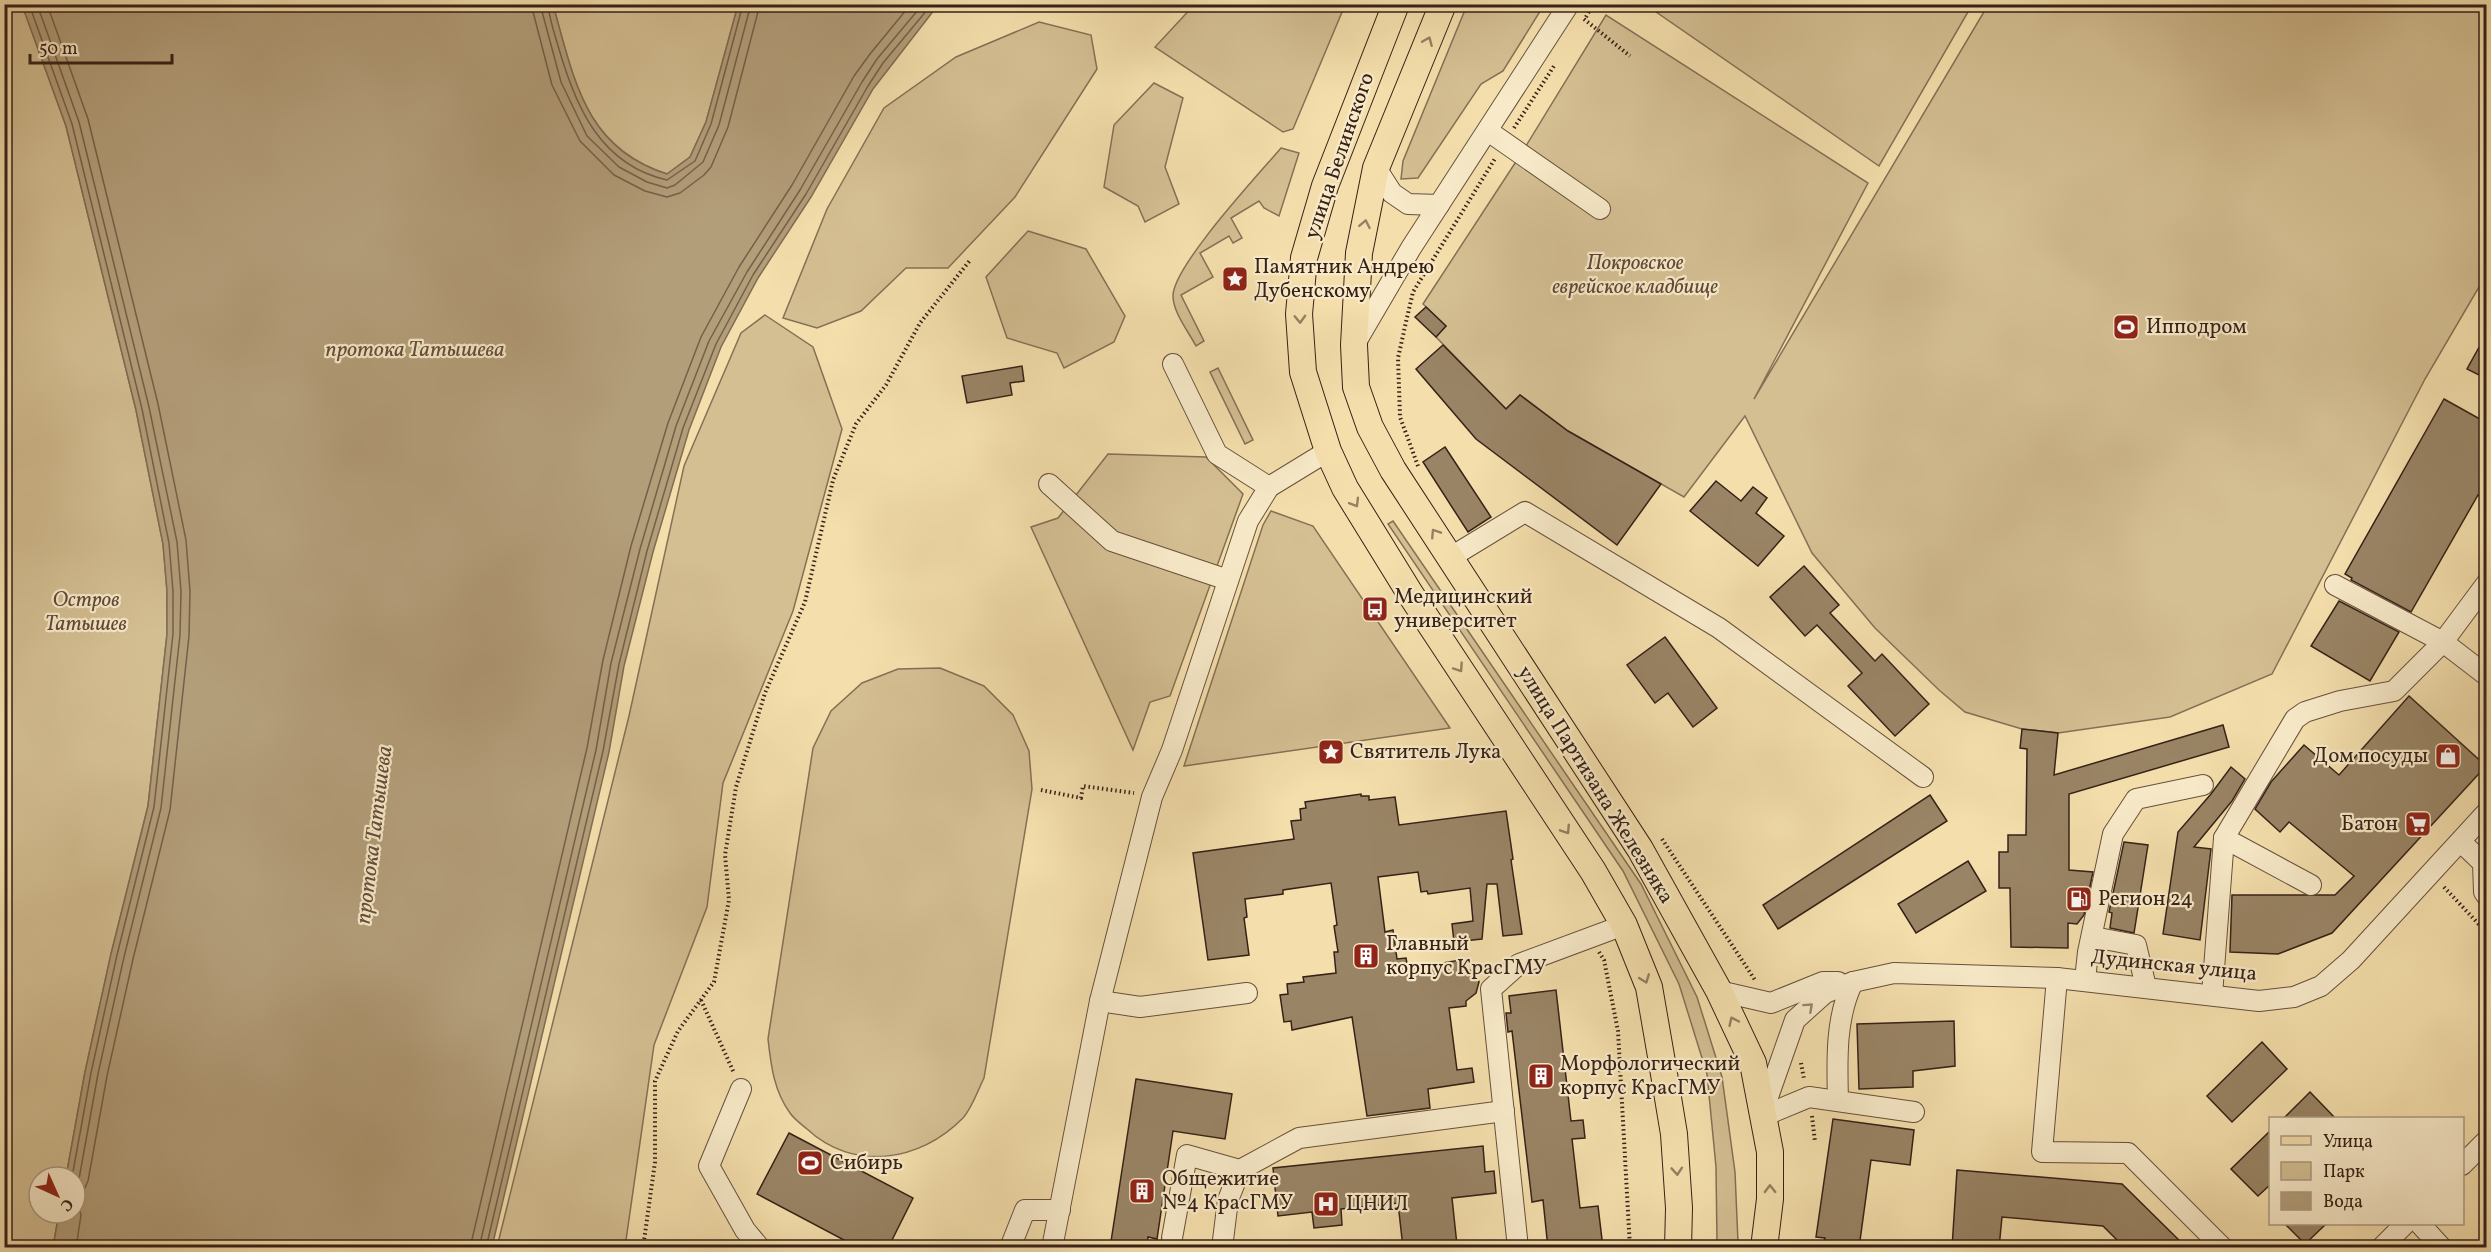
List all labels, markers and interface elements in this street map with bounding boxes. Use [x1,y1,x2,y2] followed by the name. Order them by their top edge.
[30,27,172,65] scale bar
[1421,36,1433,47] one-way arrow
[39,37,78,62] text: 50 m
[1298,69,1382,243] street label: улица Белинского
[1358,220,1371,230] one-way arrow
[1552,249,1718,302] park label: Покровское еврейское кладбище
[1254,253,1434,306] place label: Памятник Андрею Дубенскому
[1220,264,1250,294] place icon: Памятник Андрею Дубенскому
[2111,312,2141,342] sports icon: Ипподром
[2146,313,2247,342] place label: Ипподром
[1294,315,1306,324] one-way arrow
[325,335,505,366] water label: протока Татышева
[1347,497,1359,507] one-way arrow
[1430,529,1442,539] one-way arrow
[1394,583,1533,636] place label: Медицинский университет
[45,586,127,639] park label: Остров Татышев
[1360,594,1390,624] bus stop icon: Медицинский университет
[1510,660,1680,910] street label: улица Партизана Железняка
[1452,661,1463,672] one-way arrow
[1316,737,1346,767] place icon: Святитель Лука
[1350,738,1502,767] place label: Святитель Лука
[2433,741,2463,771] shop icon: Дом посуды
[2313,742,2428,771] place label: Дом посуды
[349,744,401,926] water label: протока Татышева
[2403,809,2433,839] supermarket icon: Батон
[2341,810,2398,839] place label: Батон
[1559,824,1570,835] one-way arrow
[2064,884,2094,914] fuel station icon: Регион 24
[2098,885,2193,914] place label: Регион 24
[1386,930,1547,983] place label: Главный корпус КрасГМУ
[1351,941,1381,971] building icon: Главный корпус КрасГМУ
[2090,943,2258,989] street label: Дудинская улица
[1638,973,1651,984] one-way arrow
[1802,1003,1813,1014] one-way arrow
[1728,1017,1740,1028] one-way arrow
[1560,1050,1740,1103] place label: Морфологический корпус КрасГМУ
[1526,1061,1556,1091] building icon: Морфологический корпус КрасГМУ
[2269,1117,2464,1225] legend
[2323,1130,2373,1155] text: Улица
[795,1148,825,1178] sports icon: Сибирь
[830,1149,903,1178] place label: Сибирь
[2323,1160,2365,1185] text: Парк
[27,1165,87,1225] north arrow
[1162,1165,1293,1218] place label: Общежитие №4 КрасГМУ
[1670,1167,1683,1176] one-way arrow
[1127,1176,1157,1206] building icon: Общежитие №4 КрасГМУ
[1764,1185,1776,1194] one-way arrow
[1311,1189,1341,1219] hospital icon: ЦНИЛ
[1346,1190,1408,1219] place label: ЦНИЛ
[2323,1190,2363,1215] text: Вода
[55,1193,78,1216] text: С

